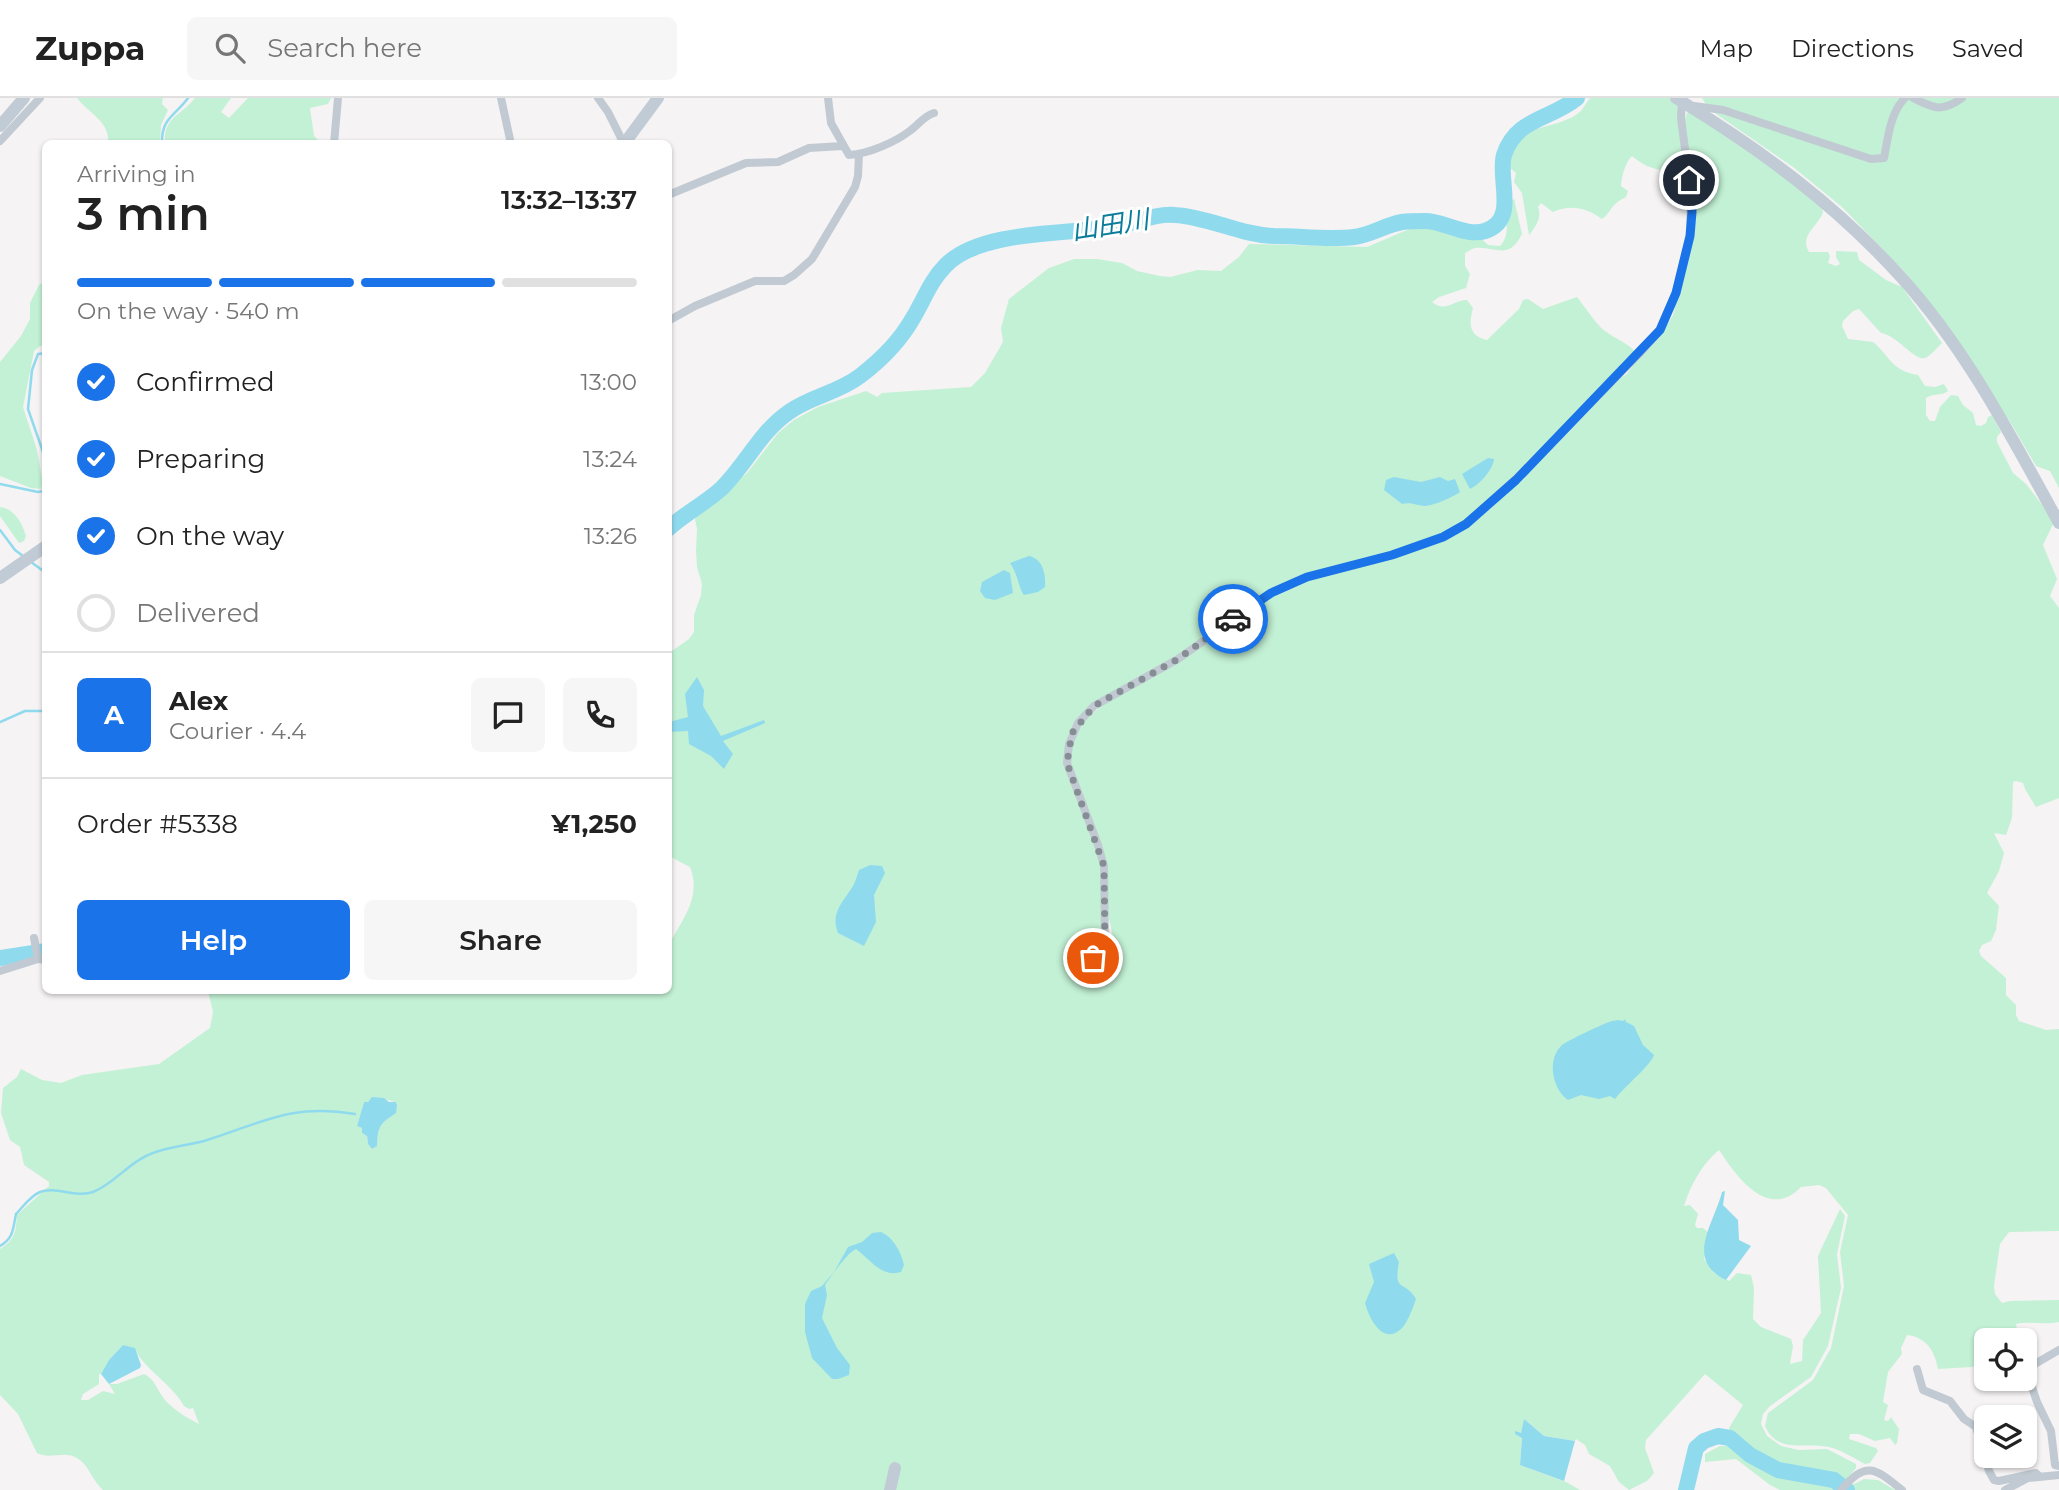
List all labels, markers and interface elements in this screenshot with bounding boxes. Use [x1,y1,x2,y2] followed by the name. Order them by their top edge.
[187,17,677,80] search box
[35,28,145,68] text: Zuppa
[211,29,249,67] icon: search
[267,32,422,64] text: Search here
[1700,34,1753,63] text: Map
[1791,34,1914,63] text: Directions
[1952,34,2024,63] text: Saved
[1659,150,1719,210] pin
[77,160,196,188] text: Arriving in
[1670,161,1708,199] icon: home
[501,184,637,216] text: 13:32–13:37
[77,185,210,242] text: 3 min
[1069,203,1154,247] water label: 山田川
[77,297,300,325] text: On the way · 540 m
[77,363,115,401] icon: check
[136,366,275,398] text: Confirmed
[580,368,637,396] text: 13:00
[77,440,115,478] icon: check
[136,443,265,475] text: Preparing
[583,445,637,473] text: 13:24
[77,517,115,555] icon: check
[136,520,284,552] text: On the way
[584,522,637,550] text: 13:26
[1198,584,1268,654] courier
[136,597,260,629] text: Delivered
[1214,600,1252,638] icon: car
[471,678,545,752] button: chat
[563,678,637,752] button: phone
[169,685,228,717] text: Alex
[104,699,124,731] text: A
[169,717,306,745] text: Courier · 4.4
[77,808,238,840] text: Order #5338
[551,808,637,840] text: ¥1,250
[77,900,350,980] button: Help
[364,900,637,980] button: Share
[1063,928,1123,988] pin
[1074,939,1112,977] icon: bag
[1974,1328,2037,1468] map controls
[1974,1328,2037,1391] button: locate
[1974,1405,2037,1468] button: layers

